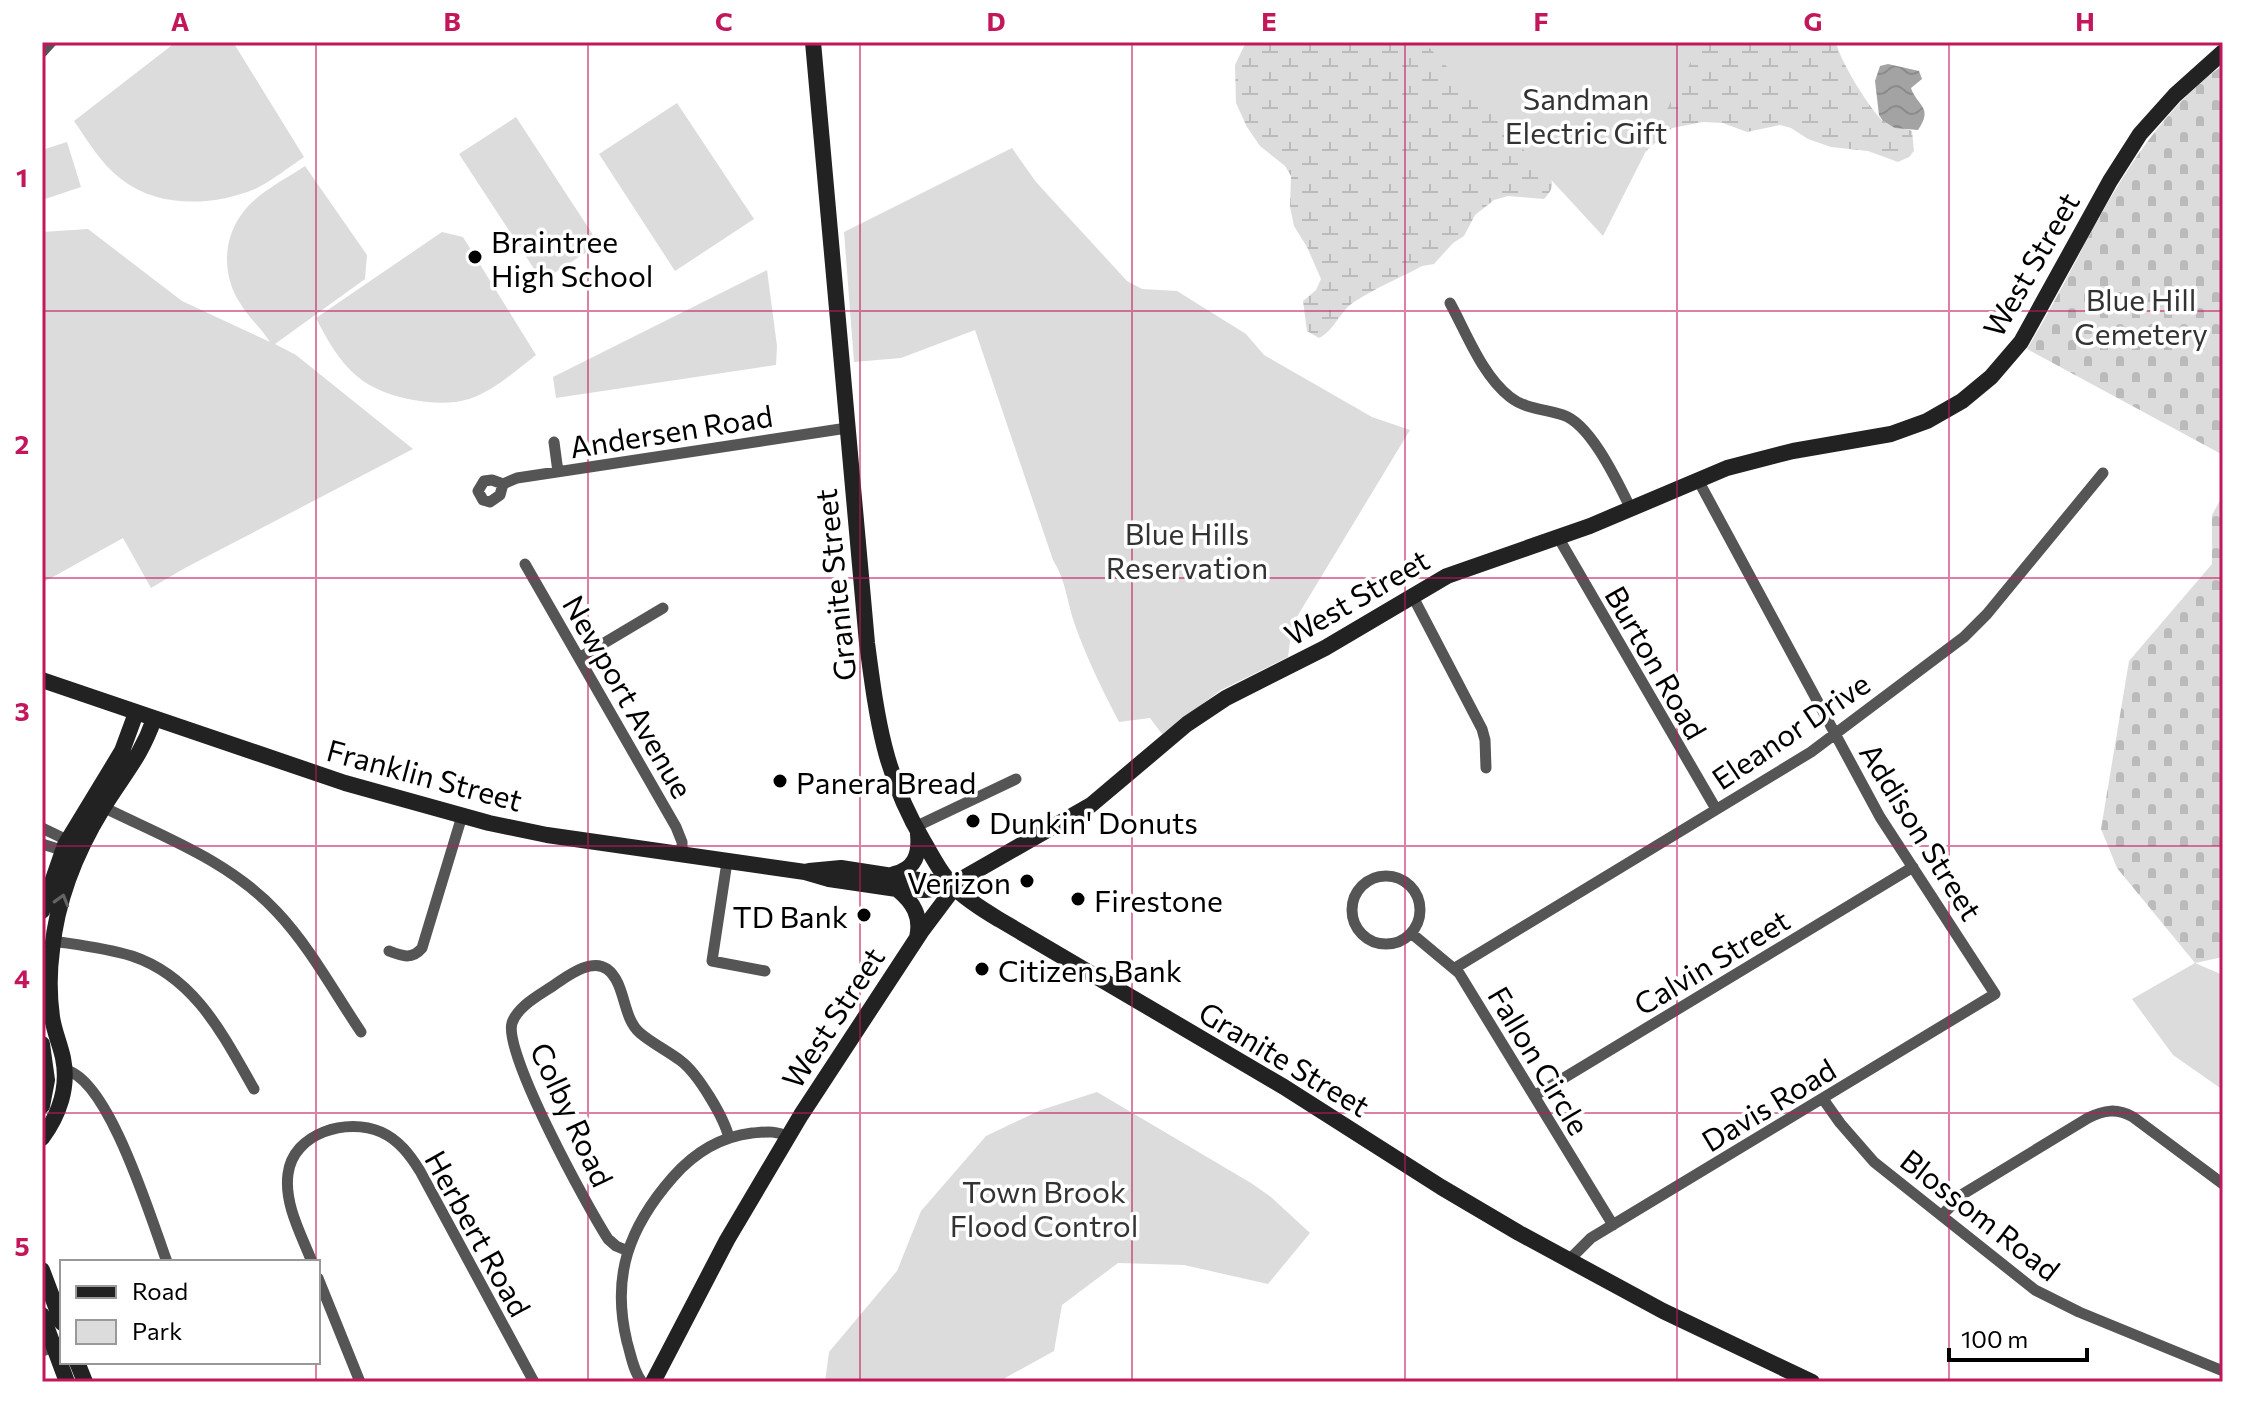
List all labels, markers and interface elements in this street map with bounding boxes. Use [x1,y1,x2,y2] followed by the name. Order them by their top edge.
[171,5,190,36] text: A
[443,5,461,36] text: B
[715,5,733,36] text: C
[986,5,1006,36] text: D
[1261,5,1277,36] text: E
[1533,5,1549,36] text: F
[1804,5,1822,36] text: G
[2075,5,2095,36] text: H
[1505,79,1667,150] park label: Sandman Electric Gift
[16,161,28,192] text: 1
[1974,185,2086,343] street label: West Street
[491,222,653,293] place label: Braintree High School
[466,248,484,266] marker: Braintree High School
[2074,280,2208,351] park label: Blue Hill Cemetery
[567,396,775,464] street label: Andersen Road
[15,428,29,459] text: 2
[806,487,862,683] street label: Granite Street
[1106,514,1268,585] park label: Blue Hills Reservation
[1277,540,1435,652] street label: West Street
[1598,579,1716,745] street label: Burton Road
[556,588,702,804] street label: Newport Avenue
[1704,664,1876,796] street label: Eleanor Drive
[14,695,30,726] text: 3
[323,730,527,818] street label: Franklin Street
[1853,736,1991,926] street label: Addison Street
[796,763,976,800] place label: Panera Bread
[771,772,789,790] marker: Panera Bread
[989,803,1198,840] place label: Dunkin' Donuts
[964,812,982,830] marker: Dunkin' Donuts
[907,863,1011,900] place label: Verizon
[1018,872,1036,890] marker: Verizon
[1094,881,1223,918] place label: Firestone
[1069,890,1087,908] marker: Firestone
[52,893,69,907] one-way arrow
[732,897,848,934] place label: TD Bank
[1627,900,1795,1022] street label: Calvin Street
[855,906,873,924] marker: TD Bank
[773,940,891,1094] street label: West Street
[998,951,1182,988] place label: Citizens Bank
[973,960,991,978] marker: Citizens Bank
[14,962,30,993] text: 4
[1481,979,1599,1141] street label: Fallon Circle
[1193,993,1377,1123] street label: Granite Street
[524,1036,622,1192] street label: Colby Road
[1694,1050,1842,1158] street label: Davis Road
[1894,1140,2068,1288] street label: Blossom Road
[418,1144,540,1322] street label: Herbert Road
[950,1172,1138,1243] park label: Town Brook Flood Control
[14,1230,30,1261] text: 5
[60,1260,320,1364] legend
[132,1276,188,1305] text: Road
[1949,1312,2087,1362] scale bar
[132,1316,182,1345] text: Park
[1961,1324,2028,1353] text: 100 m

